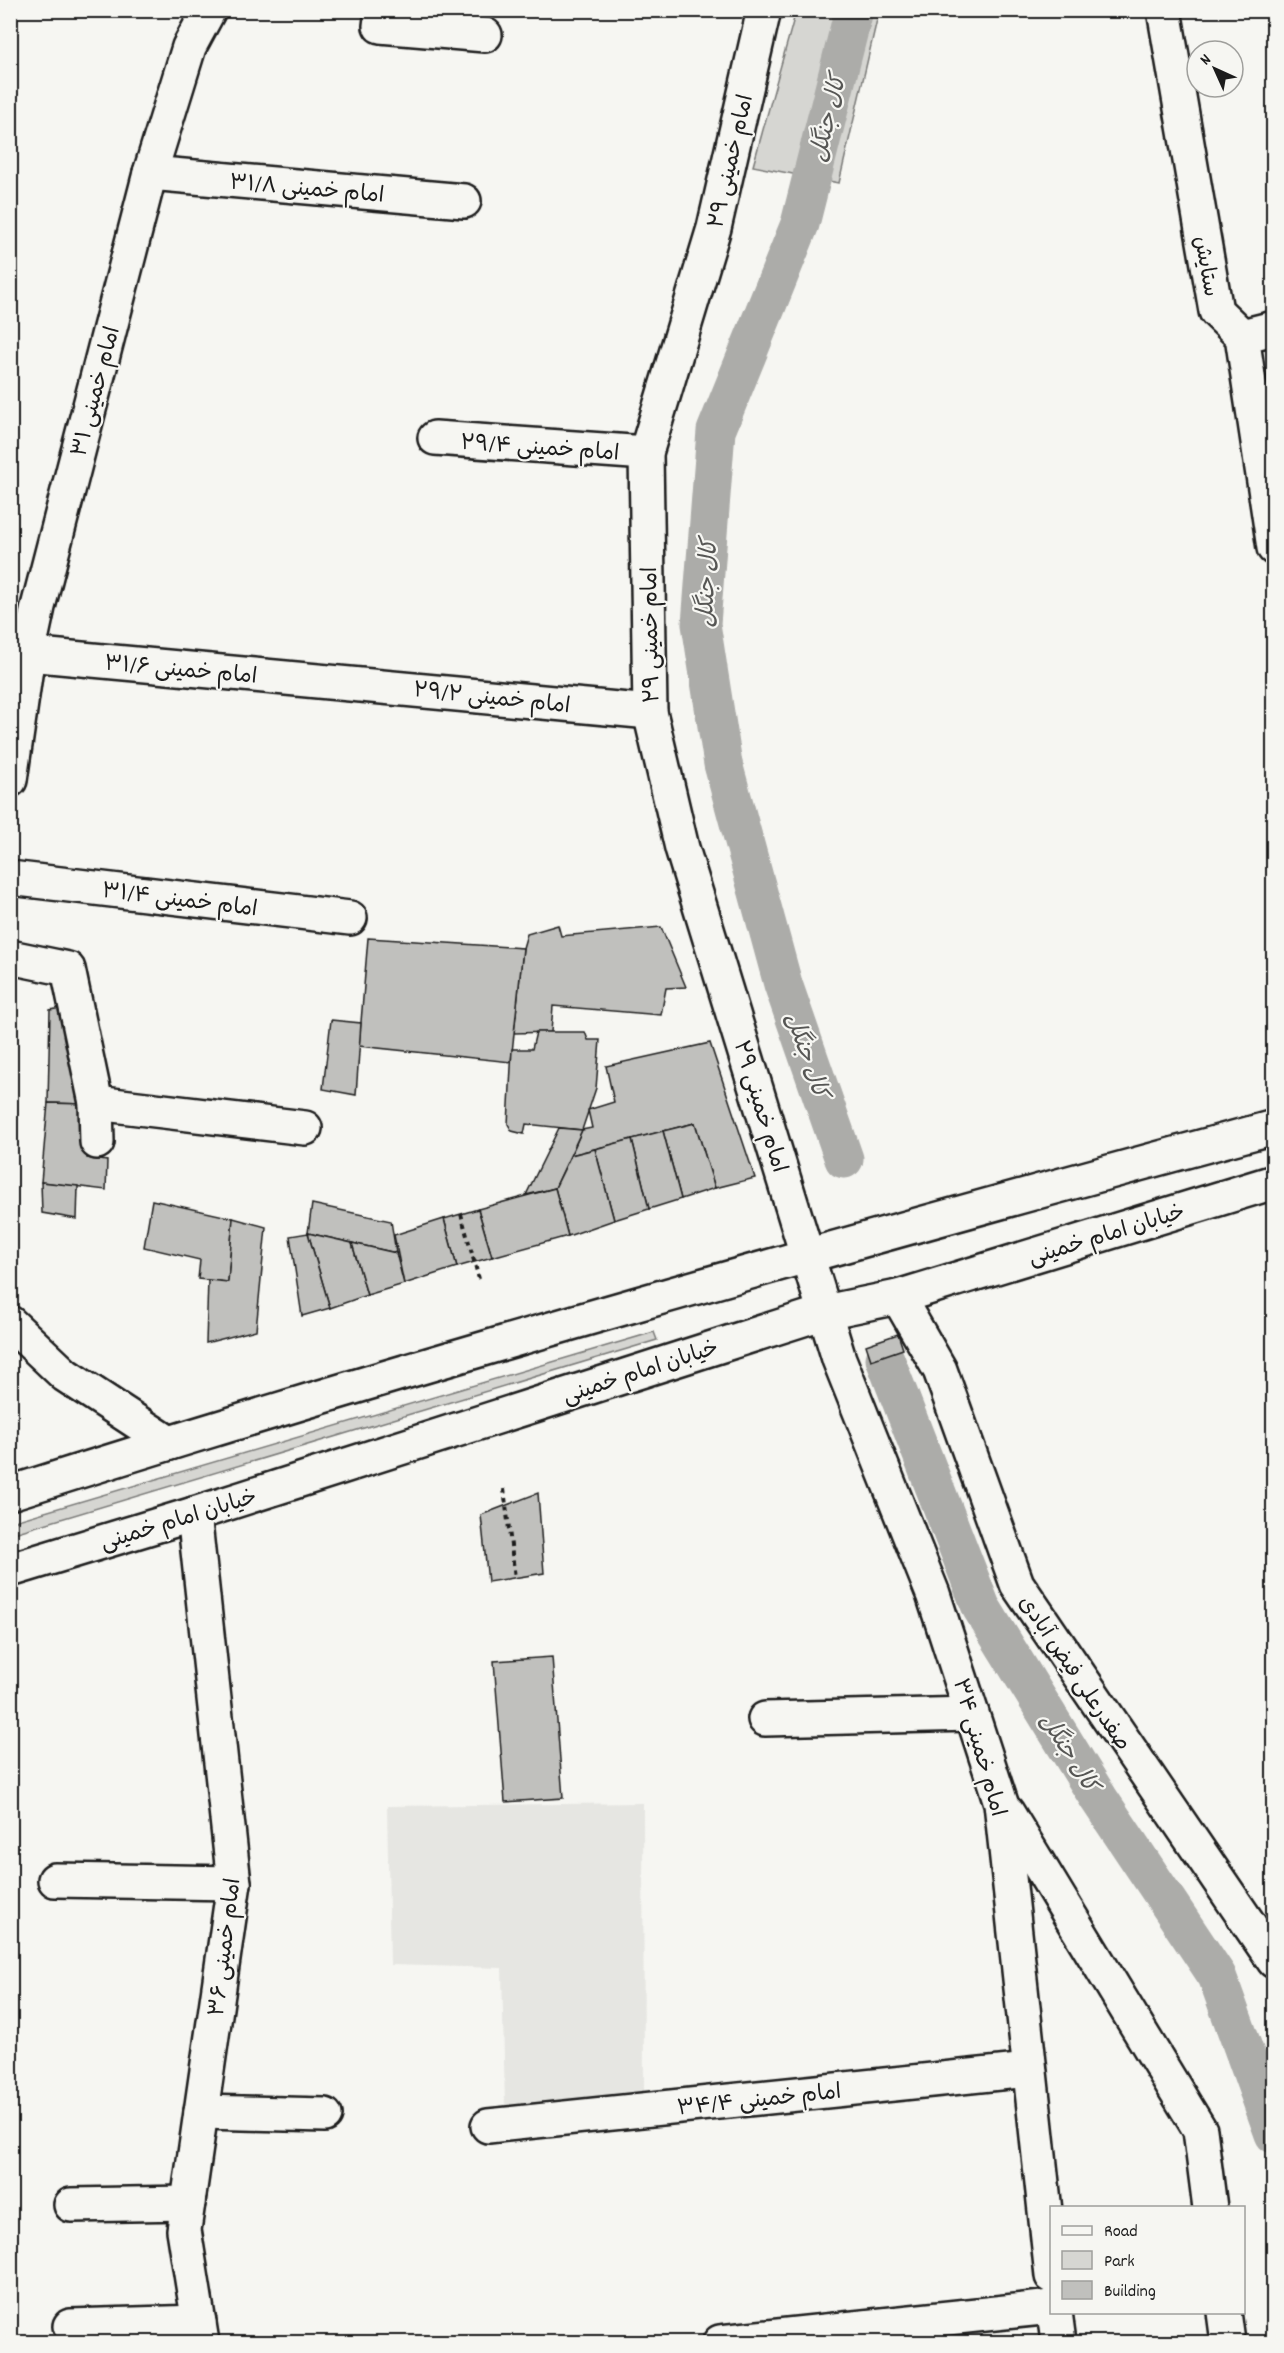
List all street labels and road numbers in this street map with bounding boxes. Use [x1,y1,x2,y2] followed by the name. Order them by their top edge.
[702,92,763,232] street label: امام خمینی ۲۹
[228,168,385,213] street label: امام خمینی ۳۱/۸
[1184,234,1225,299] street label: ستایش
[65,323,130,461] street label: امام خمینی ۳۱
[459,428,620,471] street label: امام خمینی ۲۹/۴
[636,566,669,703] street label: امام خمینی ۲۹
[103,649,258,694] street label: امام خمینی ۳۱/۶
[412,676,572,723] street label: امام خمینی ۲۹/۲
[100,877,259,926] street label: امام خمینی ۳۱/۴
[724,1037,793,1177] street label: امام خمینی ۲۹
[1025,1198,1189,1275] street label: خیابان امام خمینی
[559,1334,723,1413] street label: خیابان امام خمینی
[97,1483,261,1560] street label: خیابان امام خمینی
[1009,1590,1137,1758] street label: صفدرعلی فیض آبادی
[943,1675,1012,1821] street label: امام خمینی ۳۴
[203,1877,250,2018] street label: امام خمینی ۳۶
[676,2077,843,2126] street label: امام خمینی ۳۴/۴

